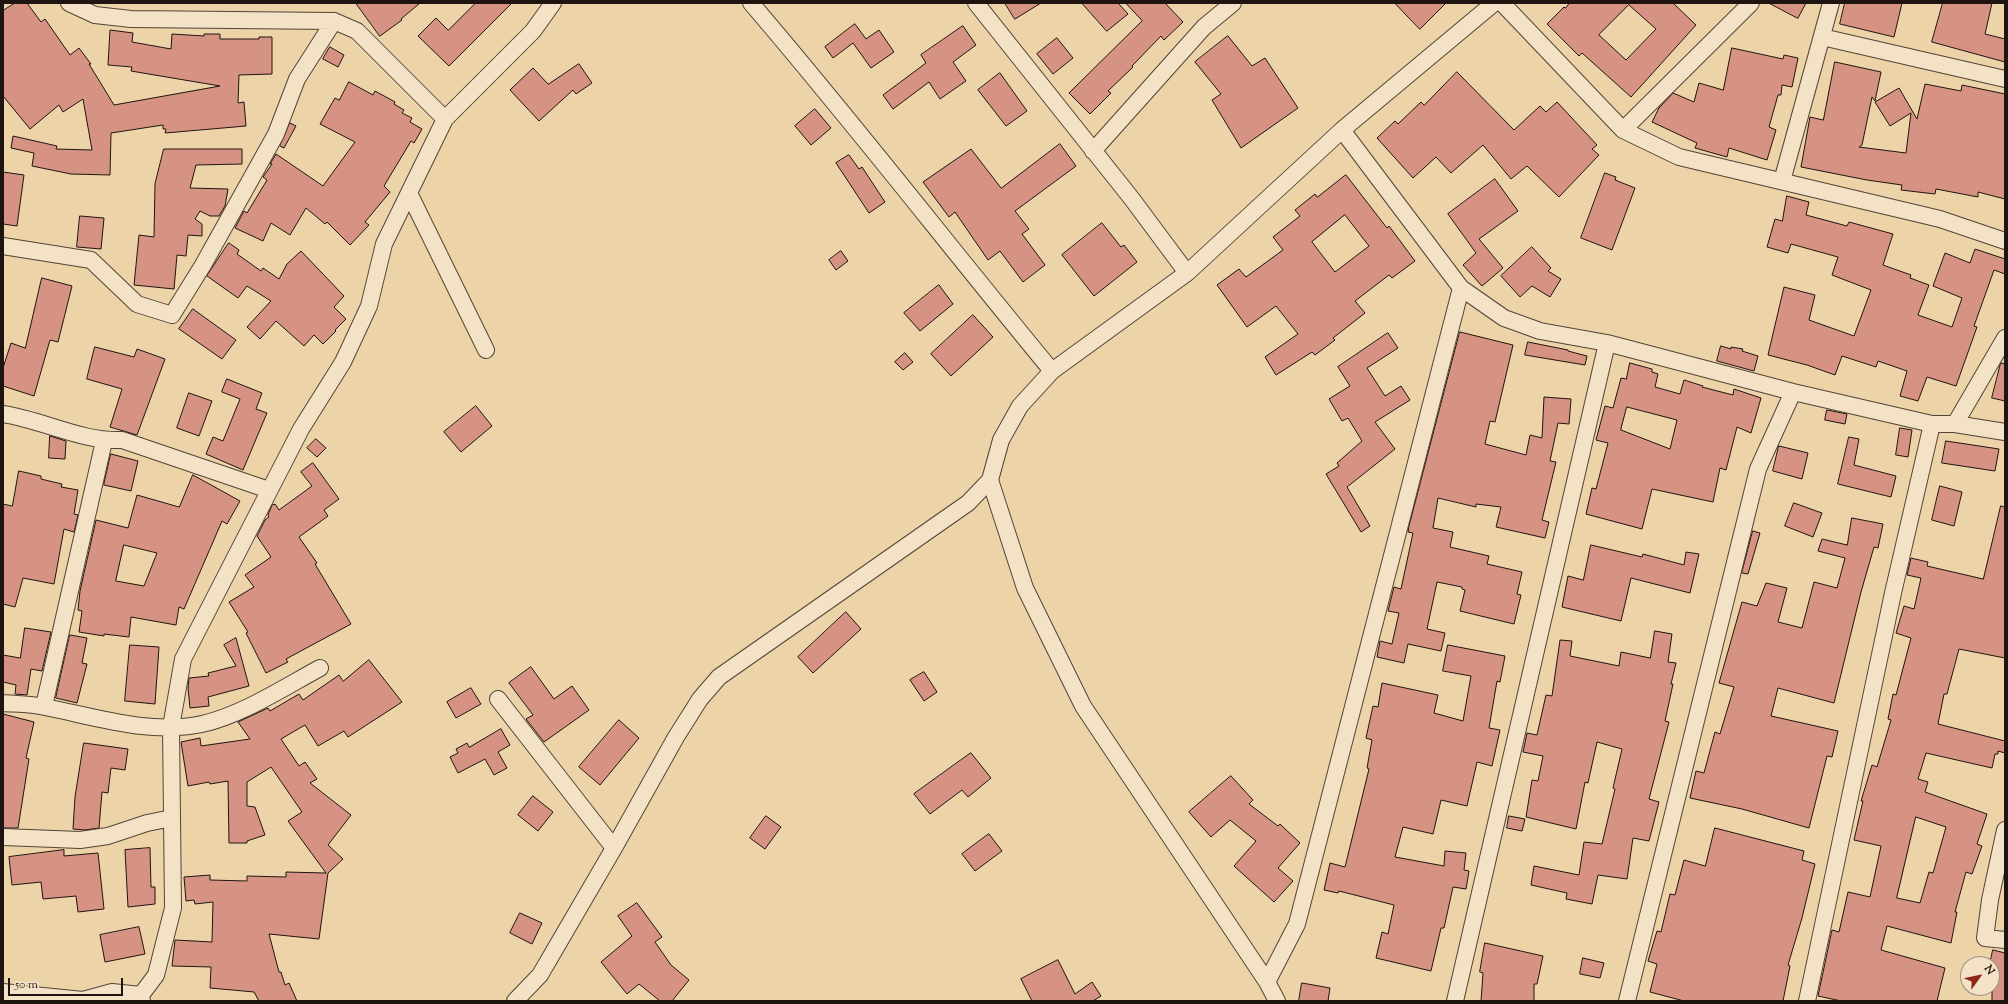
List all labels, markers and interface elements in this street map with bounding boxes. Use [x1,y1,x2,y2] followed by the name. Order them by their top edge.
[1960,956,2000,996] north arrow
[1980,962,1998,978] text: N
[10,970,125,996] scale bar
[15,976,38,994] text: 50 m

